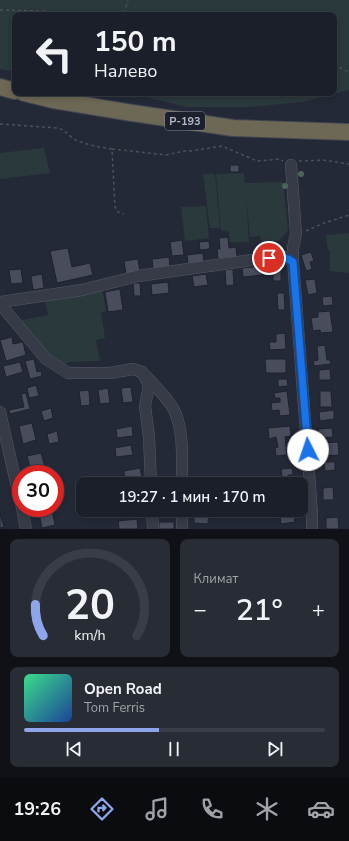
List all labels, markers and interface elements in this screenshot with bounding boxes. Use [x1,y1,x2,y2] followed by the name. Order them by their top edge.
[94,23,177,61] text: 150 m
[28,28,80,80] icon: left
[94,59,158,83] text: Налево
[165,112,205,130] road number: Р-193
[252,241,286,275] pin
[258,247,280,269] icon: arrive
[287,429,329,471] position arrow
[12,465,64,517] speed limit sign: 30
[118,487,266,507] text: 19:27 · 1 мин · 170 m
[194,570,238,588] text: Климат
[65,577,115,634] text: 20
[236,590,283,631] text: 21°
[194,595,207,625] text: −
[312,595,325,625] text: +
[74,626,105,645] text: km/h
[84,679,162,699] text: Open Road
[84,699,145,717] text: Tom Ferris
[63,738,85,760] icon: previous
[163,738,185,760] icon: pause
[264,738,286,760] icon: next
[88,795,116,823] icon: directions
[143,795,171,823] icon: music
[198,795,226,823] icon: phone
[253,795,281,823] icon: climate
[307,795,335,823] icon: car
[13,797,61,821] text: 19:26

